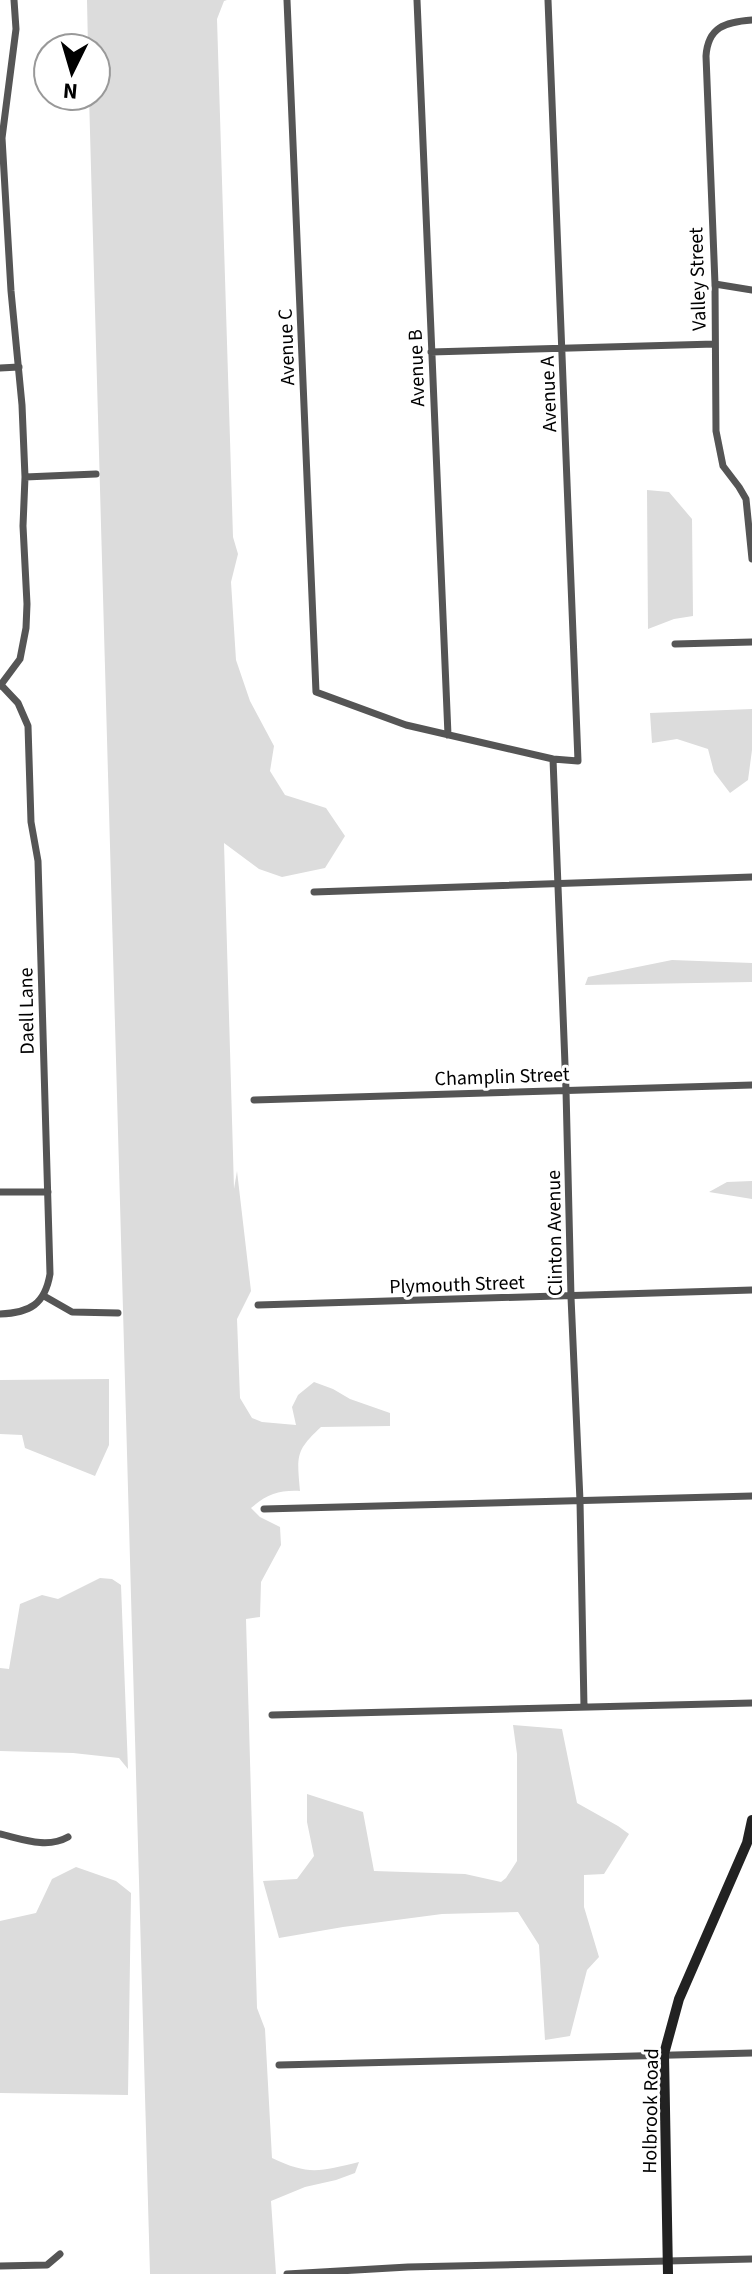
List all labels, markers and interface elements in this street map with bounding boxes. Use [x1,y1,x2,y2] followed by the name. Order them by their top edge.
[32,32,112,112] north arrow
[62,74,79,108] text: N
[682,226,714,331] street label: Valley Street
[272,308,302,386] street label: Avenue C
[402,329,432,407] street label: Avenue B
[534,355,564,433] street label: Avenue A
[12,967,42,1055] street label: Daell Lane
[434,1061,570,1093] street label: Champlin Street
[540,1170,570,1296] street label: Clinton Avenue
[389,1269,526,1301] street label: Plymouth Street
[636,2048,666,2174] street label: Holbrook Road

